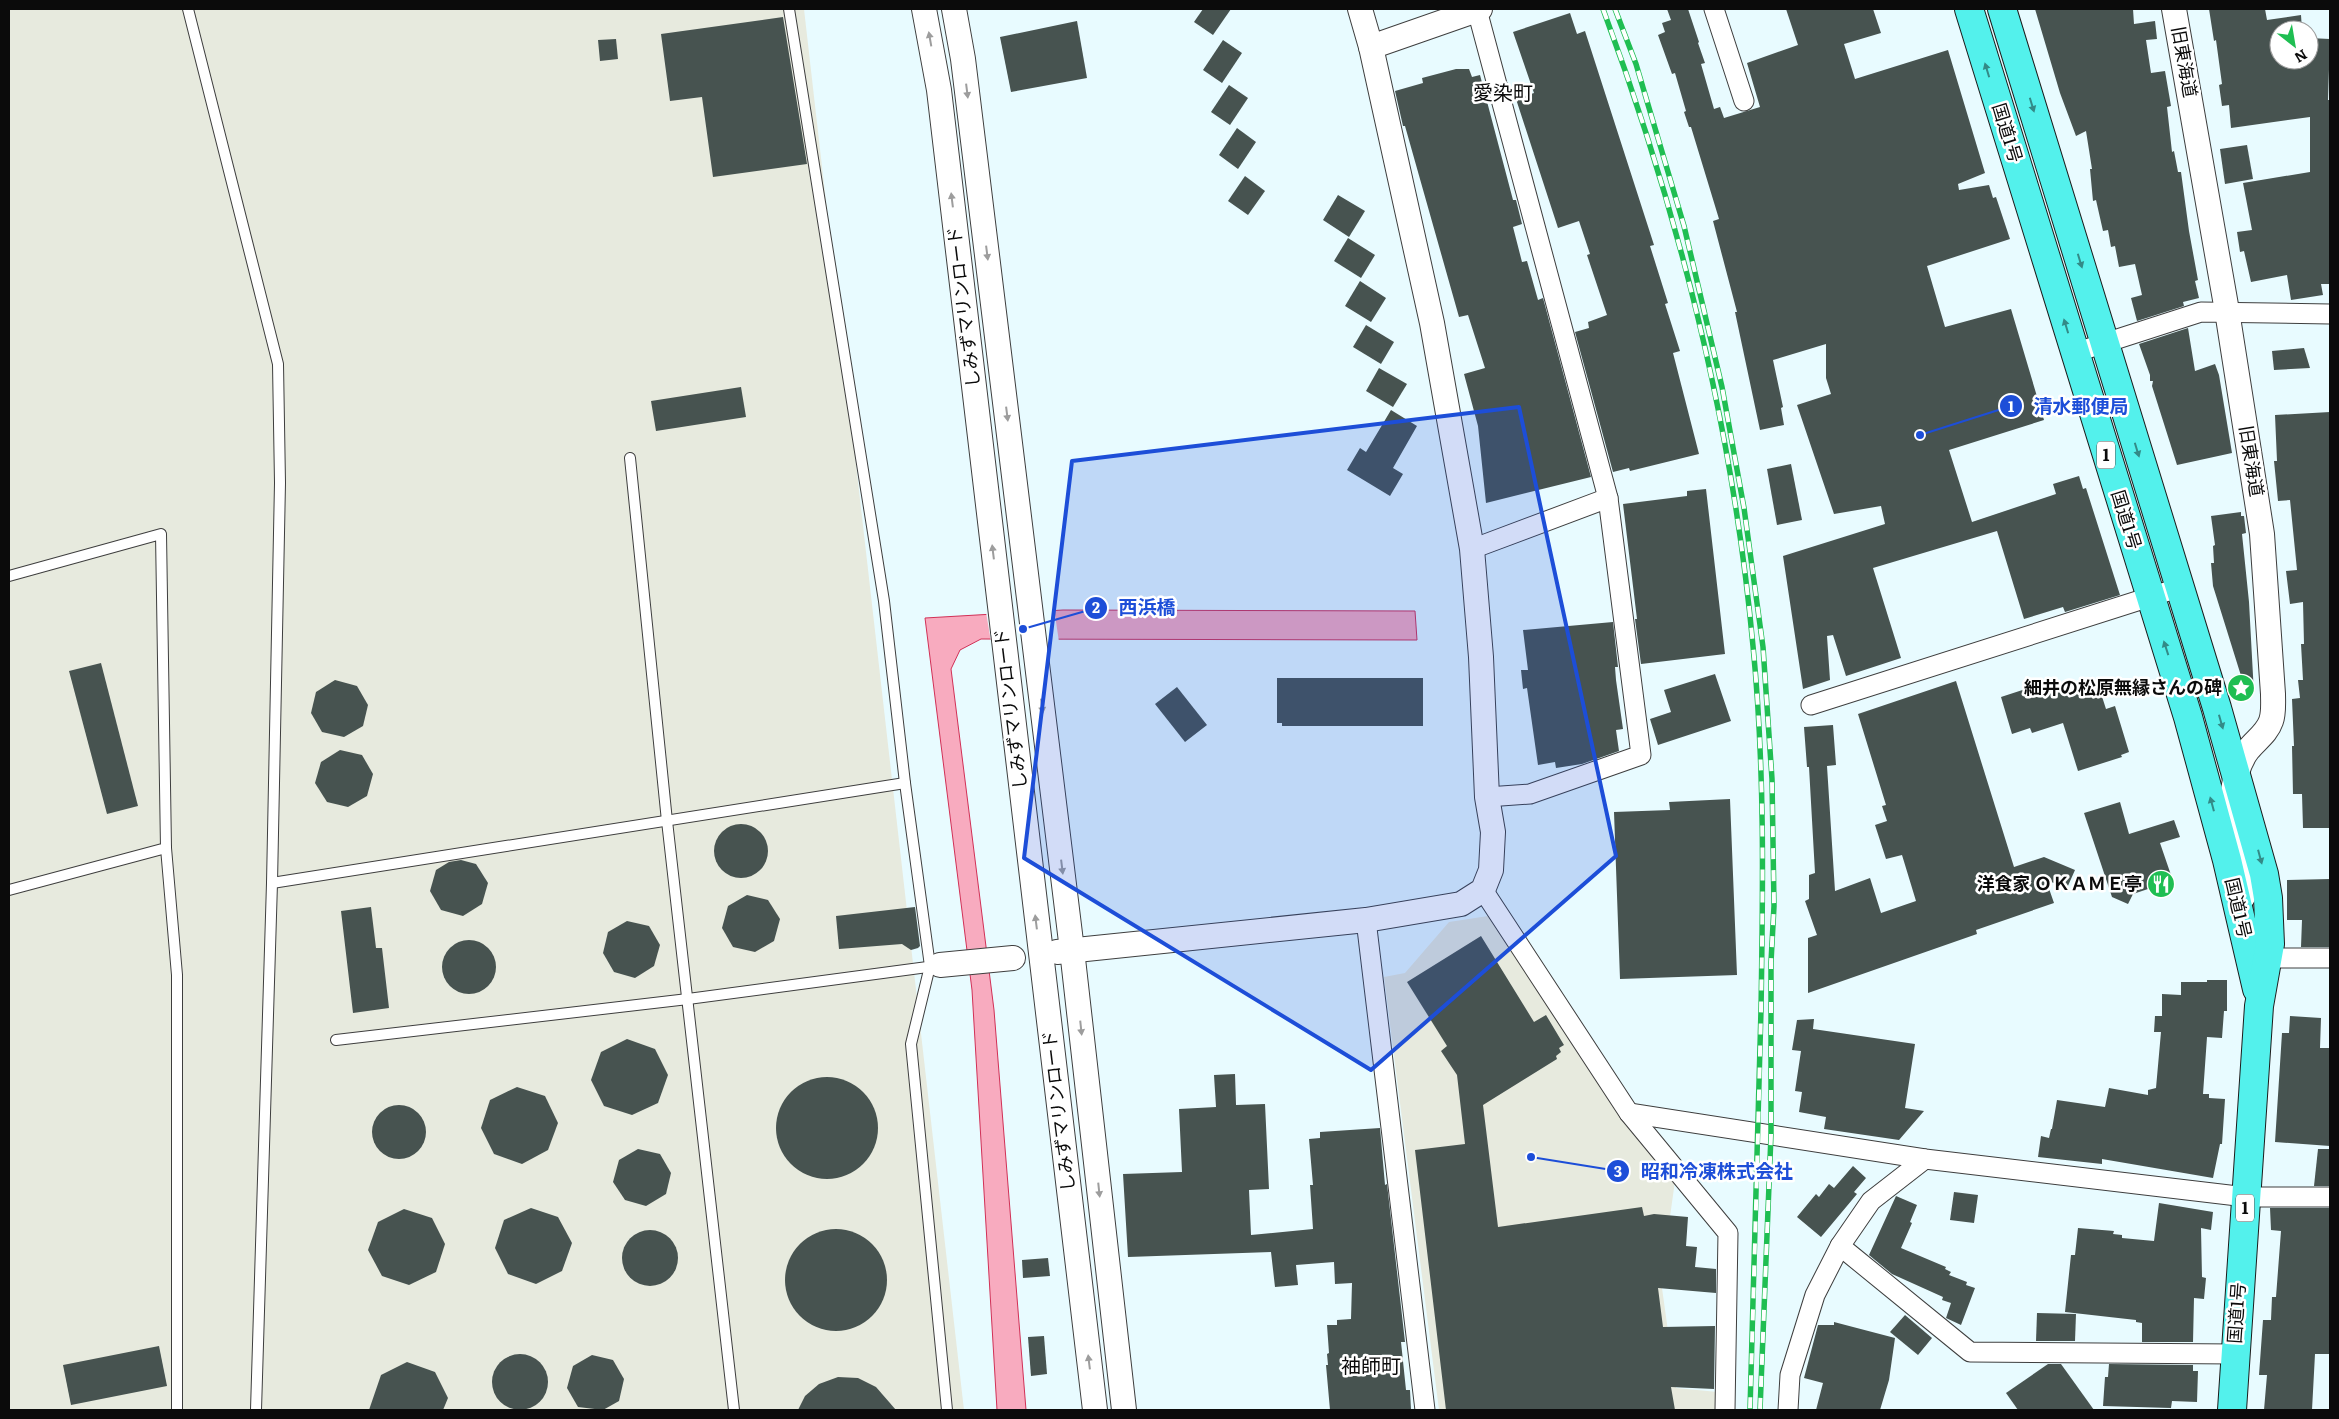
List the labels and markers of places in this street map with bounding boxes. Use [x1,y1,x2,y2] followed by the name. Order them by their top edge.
[1999,389,2139,423] callout: 清水郵便局
[1084,591,1186,625] callout: 西浜橋
[2024,673,2222,700] place label: 細井の松原無縁さんの碑
[2226,673,2256,703] place icon: 細井の松原無縁さんの碑
[1976,869,2142,896] place label: 洋食家 ＯＫＡＭＥ亭
[2146,869,2176,899] restaurant icon: 洋食家 ＯＫＡＭＥ亭
[1606,1154,1803,1188] callout: 昭和冷凍株式会社

